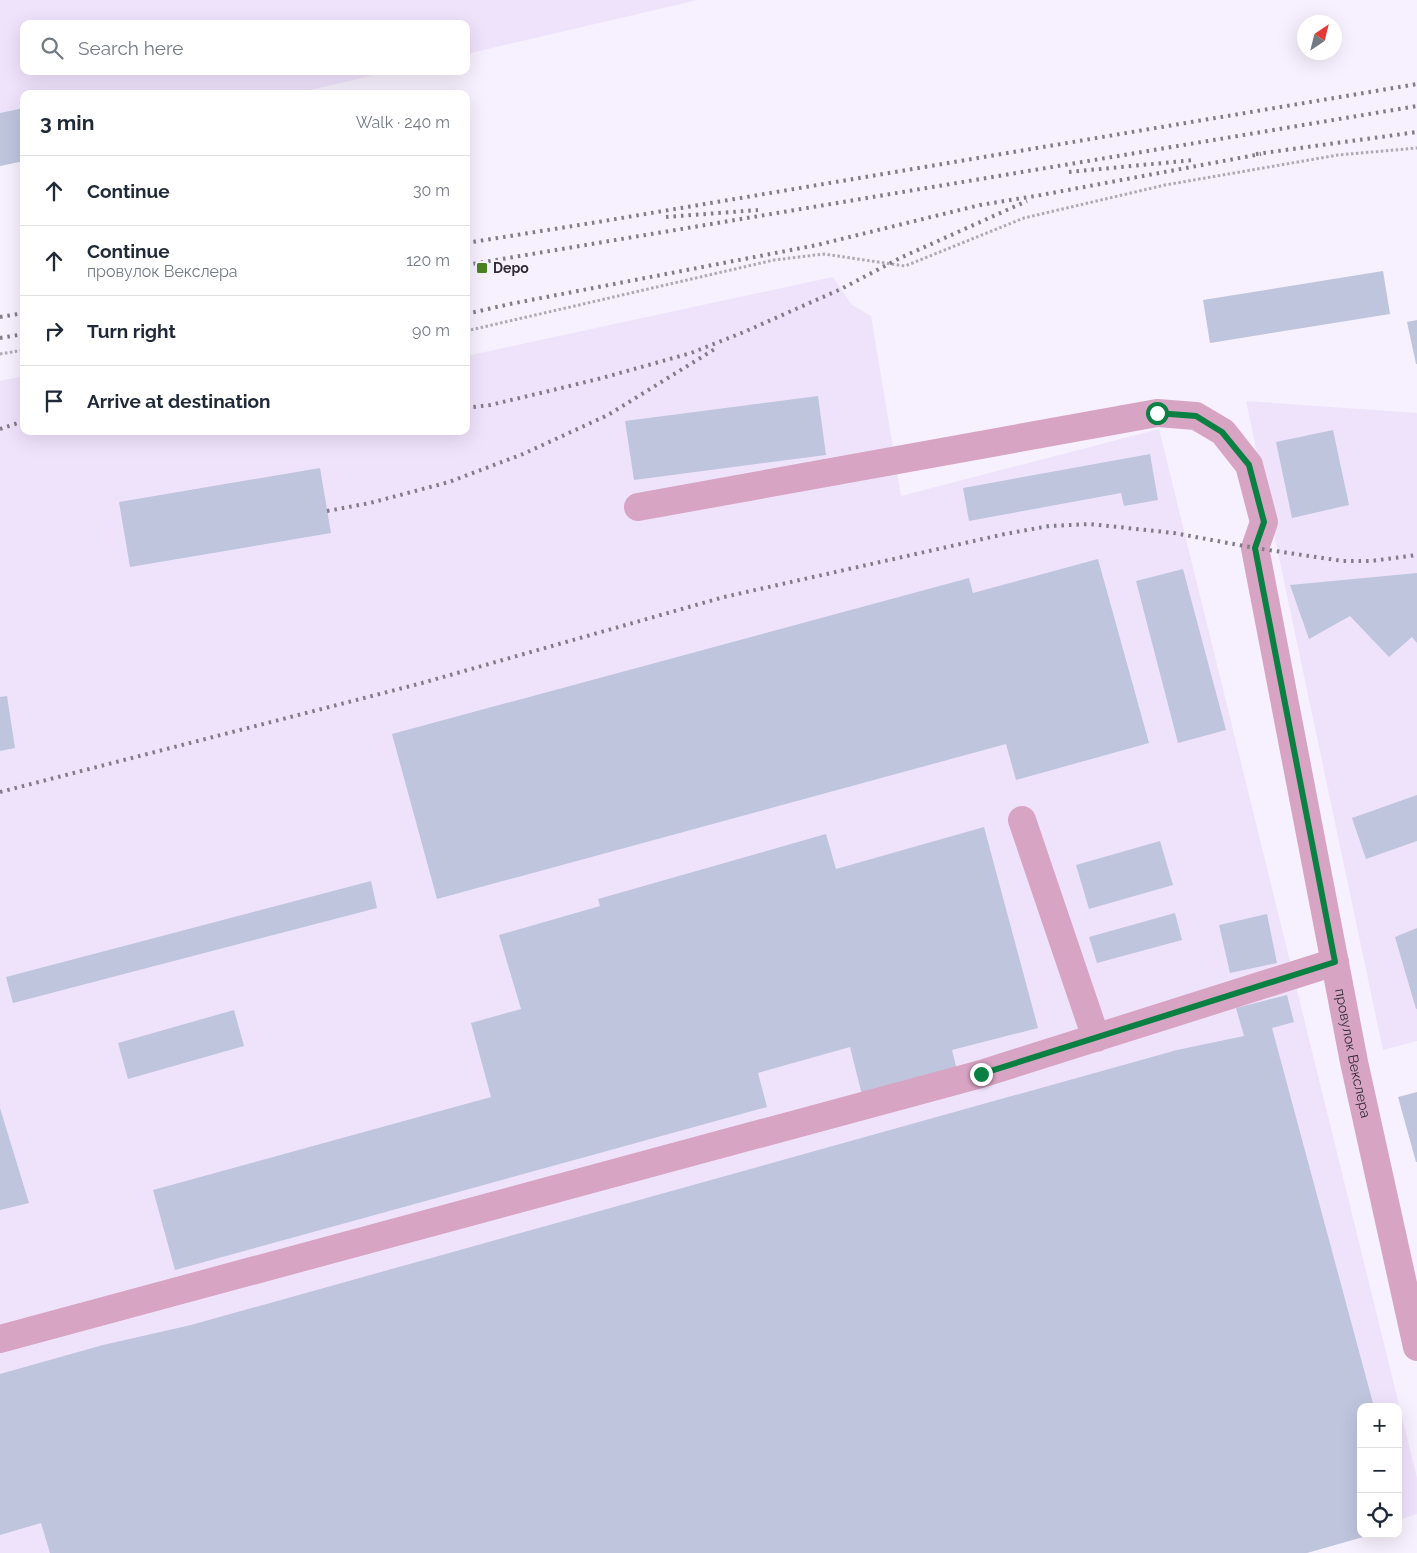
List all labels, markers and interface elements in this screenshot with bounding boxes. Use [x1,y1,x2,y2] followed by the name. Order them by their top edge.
[1297,15,1342,60] north arrow
[20,20,470,75] search box
[38,34,66,62] icon: search
[78,37,184,59] text: Search here
[40,110,94,135] text: 3 min
[356,113,450,132] text: Walk · 240 m
[40,177,68,205] icon: ahead
[87,180,170,202] text: Continue
[413,181,450,200] text: 30 m
[87,240,170,262] text: Continue
[40,247,68,275] icon: ahead
[406,251,450,270] text: 120 m
[493,260,529,276] place label: Depo
[475,261,489,275] marker: Depo
[87,262,238,281] text: провулок Векслера
[40,317,68,345] icon: right
[87,320,176,342] text: Turn right
[412,321,450,340] text: 90 m
[40,387,68,415] icon: arrive
[87,390,271,412] text: Arrive at destination
[1146,402,1169,425] route start
[1332,987,1374,1119] street label: провулок Векслера
[970,1063,993,1086] route end
[1357,1403,1402,1538] map controls
[1357,1403,1402,1448] button: +
[1357,1448,1402,1493] button: −
[1357,1493,1402,1538] button: locate

